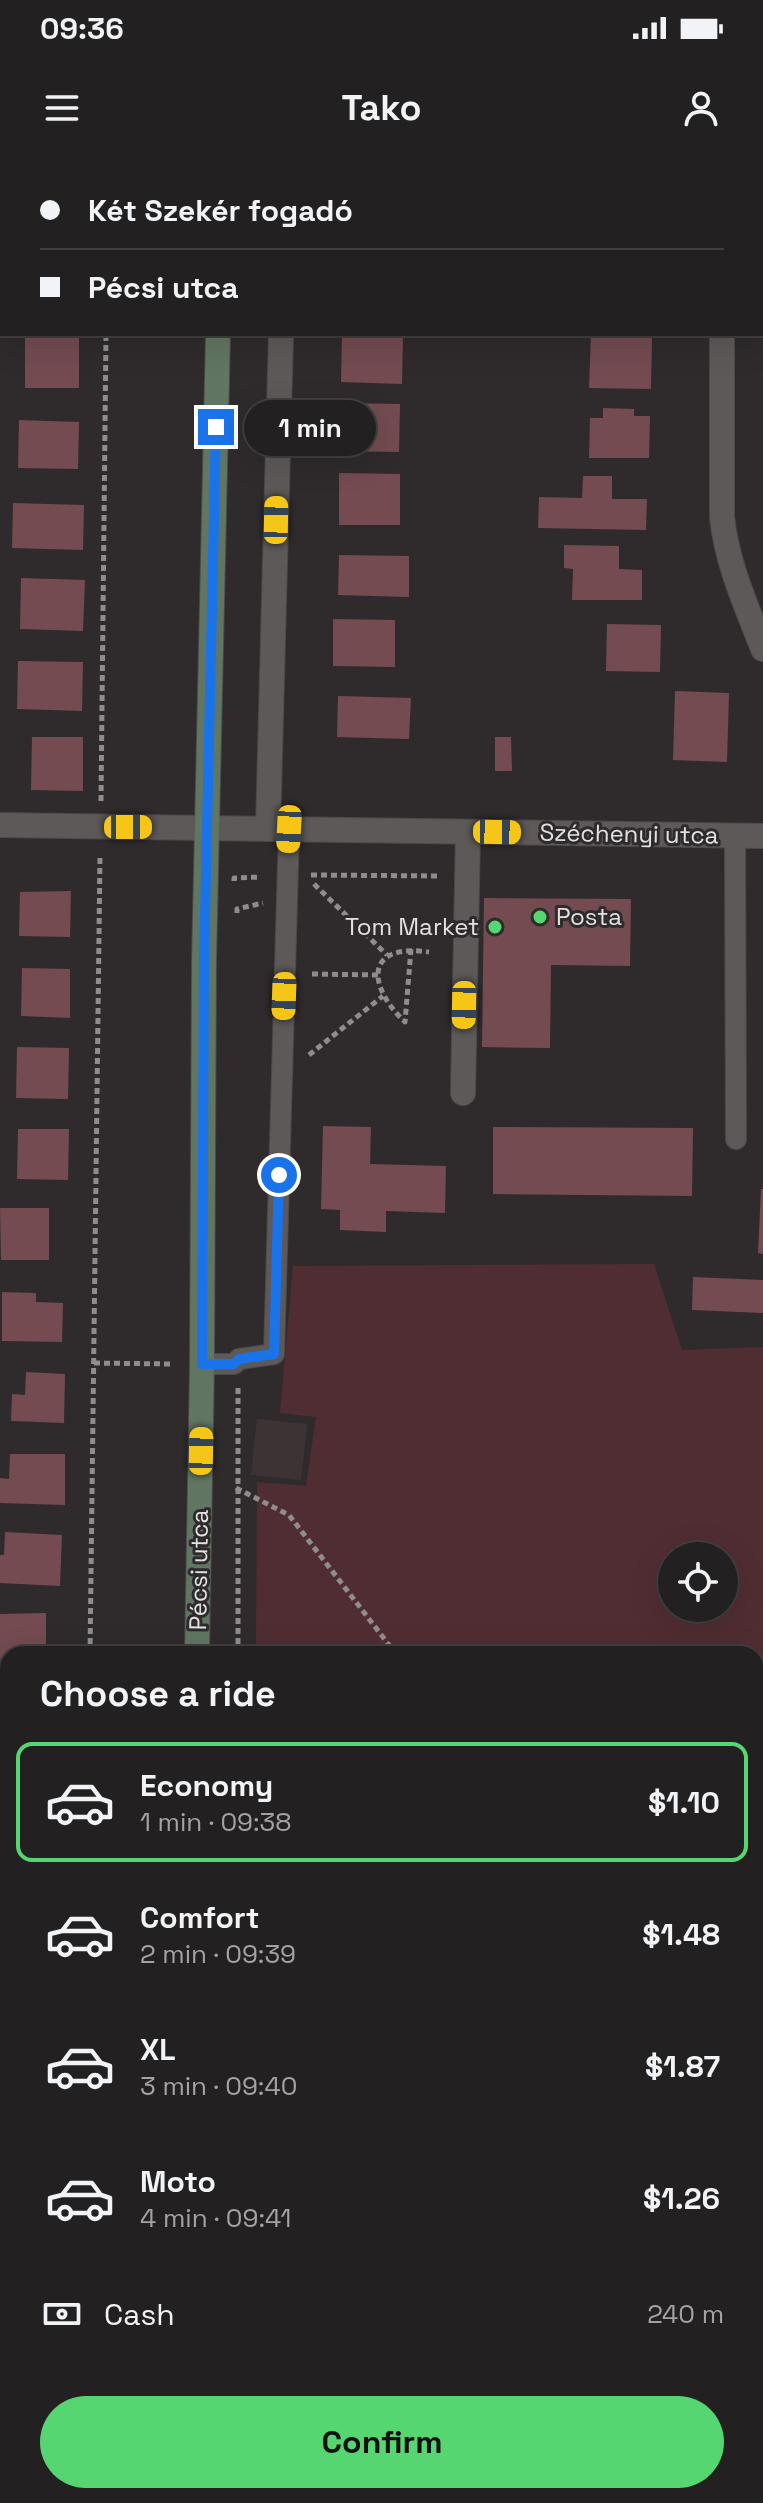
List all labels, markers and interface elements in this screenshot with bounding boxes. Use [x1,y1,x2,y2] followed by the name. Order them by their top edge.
[40,9,124,48] text: 09:36
[341,85,422,131] text: Tako
[40,86,84,130] icon: menu
[679,86,723,130] icon: person
[88,191,353,230] text: Két Szekér fogadó
[88,268,239,307] text: Pécsi utca
[244,399,376,455] callout: 1 min
[198,409,234,445] route end
[278,411,342,445] text: 1 min
[264,496,288,544] car
[276,804,302,854] car
[104,815,152,839] car
[539,816,719,851] street label: Széchenyi utca
[473,820,521,844] car
[556,901,622,932] place label: Posta
[531,908,549,926] marker: Posta
[345,911,479,942] place label: Tom Market
[486,918,504,936] marker: Tom Market
[271,972,297,1020] car
[452,981,476,1029] car
[261,1157,297,1193] route start
[189,1427,213,1475] car
[182,1509,215,1631] street label: Pécsi utca
[658,1542,738,1622] map controls
[658,1542,738,1622] button: locate
[40,1671,276,1717] text: Choose a ride
[44,1766,116,1838] icon: car
[140,1766,273,1805] text: Economy
[648,1783,720,1822] text: $1.10
[140,1805,292,1839] text: 1 min · 09:38
[44,1898,116,1970] icon: car
[140,1898,259,1937] text: Comfort
[642,1915,720,1954] text: $1.48
[140,1937,296,1971] text: 2 min · 09:39
[44,2030,116,2102] icon: car
[140,2030,176,2069] text: XL
[645,2047,720,2086] text: $1.87
[140,2069,297,2103] text: 3 min · 09:40
[44,2162,116,2234] icon: car
[140,2162,216,2201] text: Moto
[643,2179,720,2218] text: $1.26
[140,2201,291,2235] text: 4 min · 09:41
[40,2292,84,2336] icon: cash
[104,2295,175,2334] text: Cash
[647,2297,724,2331] text: 240 m
[40,2396,724,2488] button: Confirm

